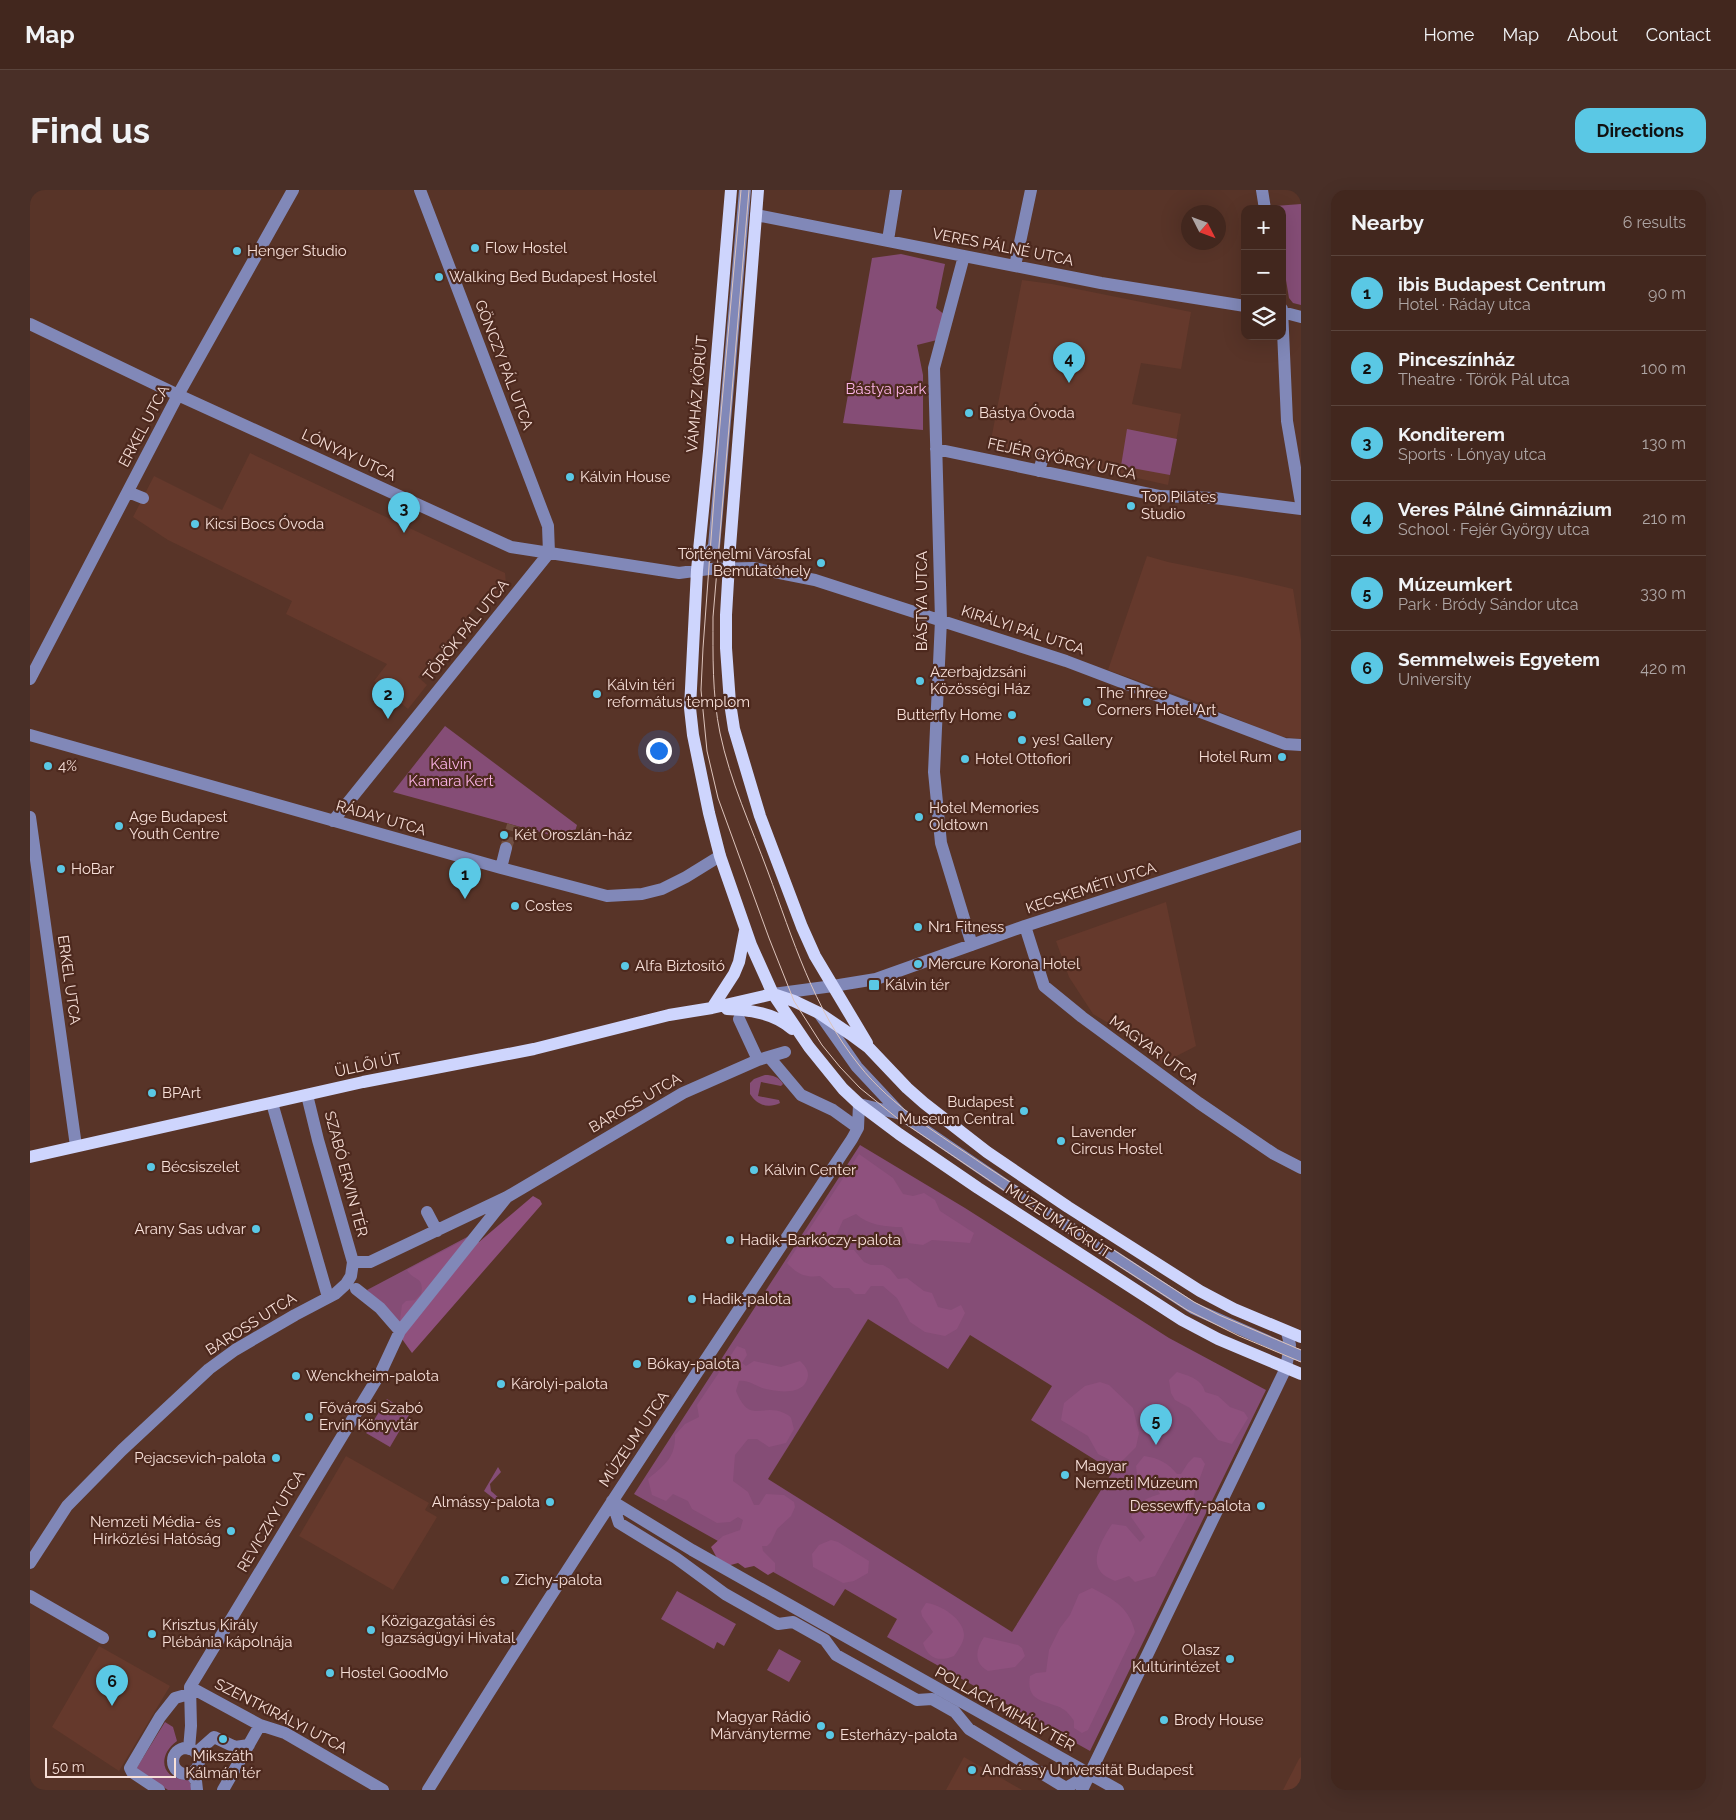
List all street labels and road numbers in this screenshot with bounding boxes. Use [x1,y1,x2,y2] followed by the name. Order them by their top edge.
[931,224,1075,270] street label: VERES PÁLNÉ UTCA
[471,297,538,432] street label: GÖNCZY PÁL UTCA
[682,335,711,453] street label: VÁMHÁZ KÖRÚT
[115,382,173,470] street label: ERKEL UTCA
[299,425,399,485] street label: LÓNYAY UTCA
[986,433,1138,484] street label: FEJÉR GYÖRGY UTCA
[913,551,931,651] street label: BÁSTYA UTCA
[419,575,513,684] street label: TÖRÖK PÁL UTCA
[959,602,1087,658] street label: KIRÁLYI PÁL UTCA
[334,797,428,839] street label: RÁDAY UTCA
[1023,858,1159,918] street label: KECSKEMÉTI UTCA
[54,934,84,1026] street label: ERKEL UTCA
[1106,1012,1202,1088] street label: MAGYAR UTCA
[333,1048,403,1081] street label: ÜLLŐI ÚT
[586,1069,684,1137] street label: BAROSS UTCA
[321,1109,371,1239] street label: SZABÓ ERVIN TÉR
[1002,1179,1115,1262] street label: MÚZEUM KÖRÚT
[202,1289,300,1359] street label: BAROSS UTCA
[595,1388,673,1490] street label: MÚZEUM UTCA
[234,1467,308,1575] street label: REVICZKY UTCA
[932,1663,1078,1755] street label: POLLACK MIHÁLY TÉR
[212,1675,350,1757] street label: SZENTKIRÁLYI UTCA

